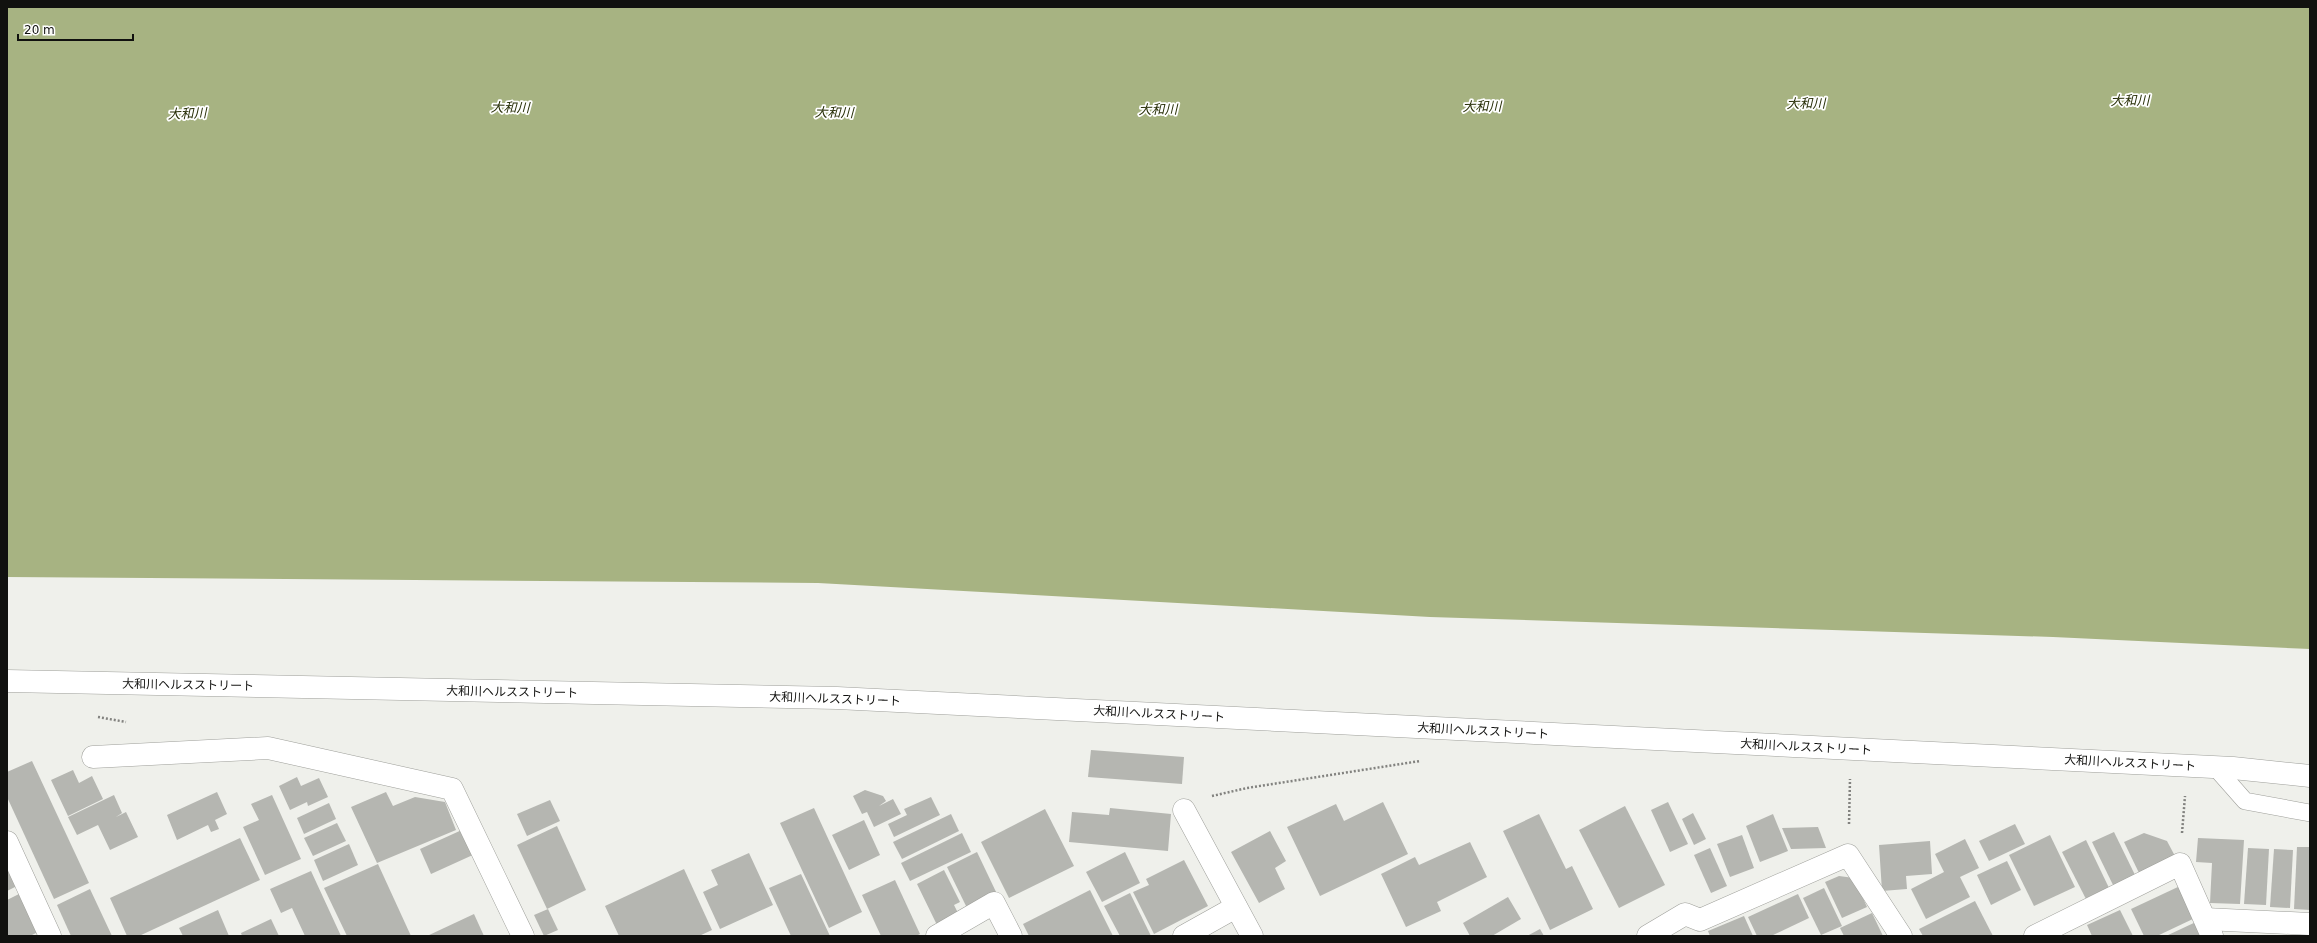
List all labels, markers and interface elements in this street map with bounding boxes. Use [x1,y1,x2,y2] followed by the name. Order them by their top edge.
[18,16,133,42] scale bar
[24,23,55,37] text: 20 m
[2110,93,2152,108] water label: 大和川
[1786,96,1828,111] water label: 大和川
[1462,99,1504,114] water label: 大和川
[490,100,532,115] water label: 大和川
[1138,102,1180,117] water label: 大和川
[167,105,209,122] water label: 大和川
[814,105,856,120] water label: 大和川
[122,677,254,693] street label: 大和川ヘルスストリート
[446,684,578,700] street label: 大和川ヘルスストリート
[769,690,901,708] street label: 大和川ヘルスストリート
[1093,704,1225,724] street label: 大和川ヘルスストリート
[1417,721,1549,741] street label: 大和川ヘルスストリート
[1740,737,1872,757] street label: 大和川ヘルスストリート
[2064,753,2196,773] street label: 大和川ヘルスストリート

